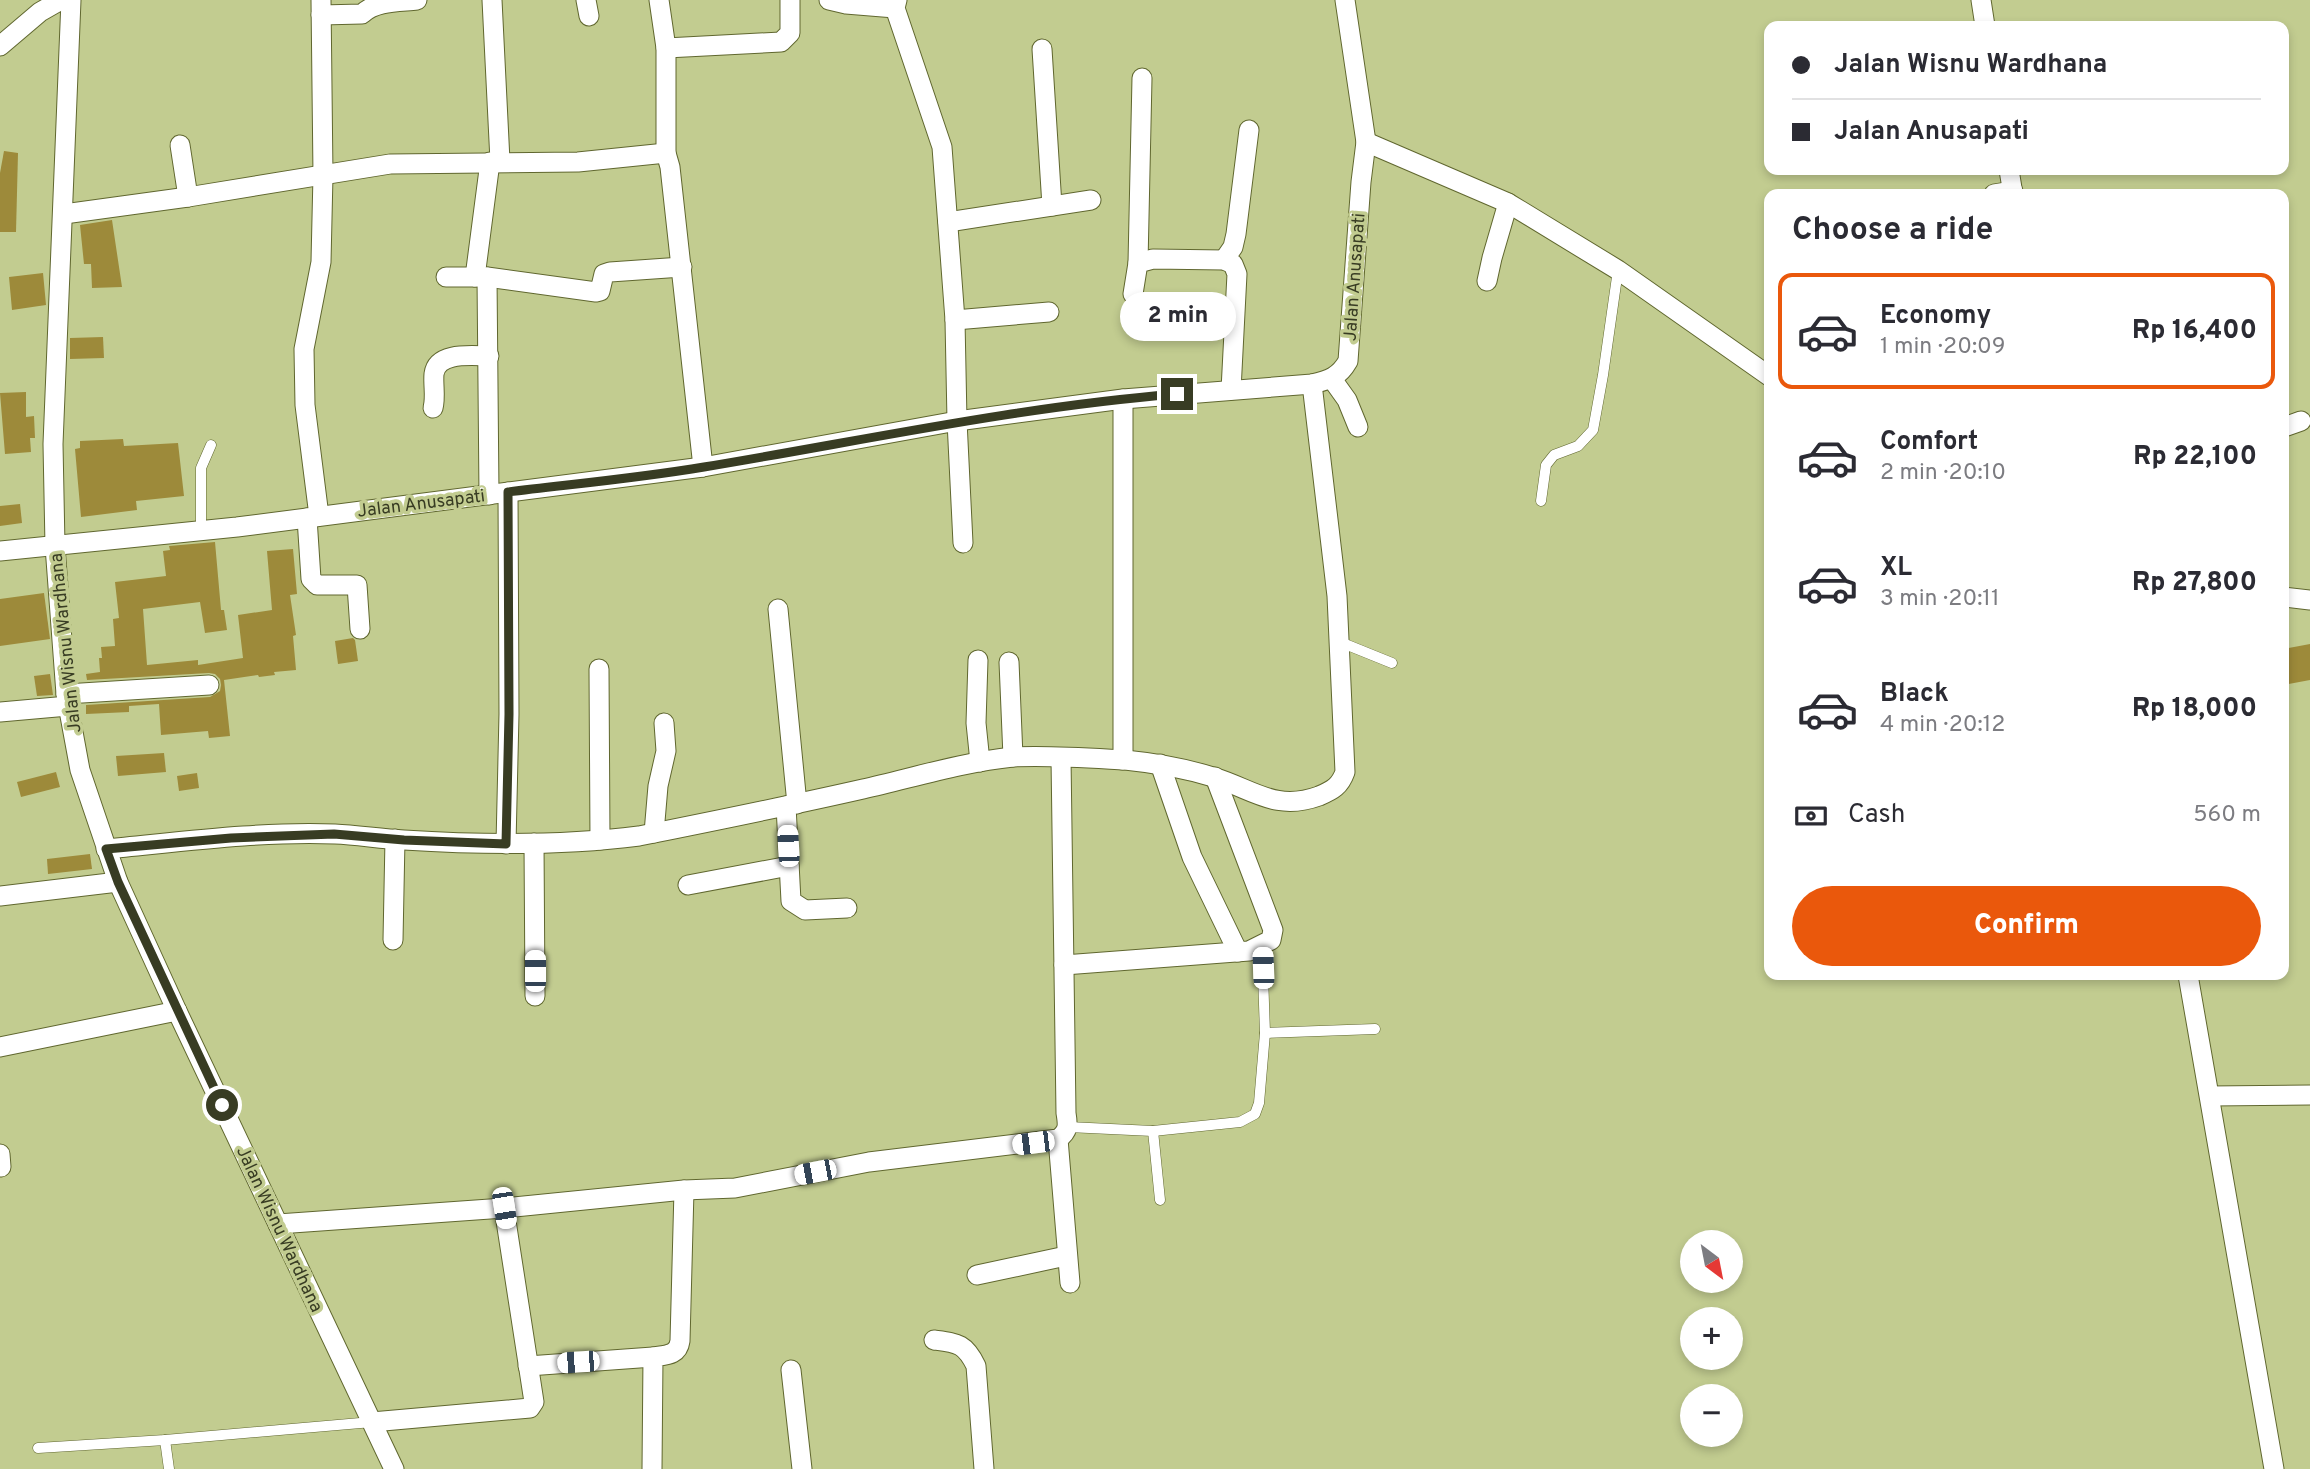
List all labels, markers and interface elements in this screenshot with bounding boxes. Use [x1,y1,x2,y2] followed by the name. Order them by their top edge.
[1834,49,2107,82] text: Jalan Wisnu Wardhana
[1834,116,2029,149] text: Jalan Anusapati
[1792,211,1993,251] text: Choose a ride
[1340,212,1371,342] street label: Jalan Anusapati
[1119,292,1235,342] callout: 2 min
[1796,300,1859,363] icon: car
[1880,300,1991,333] text: Economy
[1148,302,1208,331] text: 2 min
[2132,315,2257,348] text: Rp 16,400
[1880,333,2006,362] text: 1 min · 20:09
[1161,378,1193,410] route end
[1796,426,1859,489] icon: car
[1880,426,1978,459] text: Comfort
[2133,441,2257,474] text: Rp 22,100
[1880,459,2006,488] text: 2 min · 20:10
[356,485,486,524] street label: Jalan Anusapati
[46,552,87,734] street label: Jalan Wisnu Wardhana
[1796,552,1859,615] icon: car
[1880,552,1912,585] text: XL
[2132,567,2257,600] text: Rp 27,800
[1880,585,2000,614] text: 3 min · 20:11
[1796,678,1859,741] icon: car
[1880,678,1949,711] text: Black
[2132,693,2257,726] text: Rp 18,000
[1880,711,2005,740] text: 4 min · 20:12
[1792,797,1830,835] icon: cash
[1848,799,1905,832] text: Cash
[2193,801,2261,830] text: 560 m
[777,824,800,868] car
[1792,886,2261,966] button: Confirm
[1252,947,1275,989] car
[525,950,546,992] car
[206,1089,238,1121] route start
[1011,1130,1056,1156] car
[230,1143,327,1316] street label: Jalan Wisnu Wardhana
[793,1158,838,1186] car
[491,1186,518,1230] car
[1680,1230,1743,1293] north arrow
[1680,1230,1743,1447] map controls
[1680,1307,1743,1370] button: +
[557,1350,600,1374] car
[1680,1384,1743,1447] button: −

